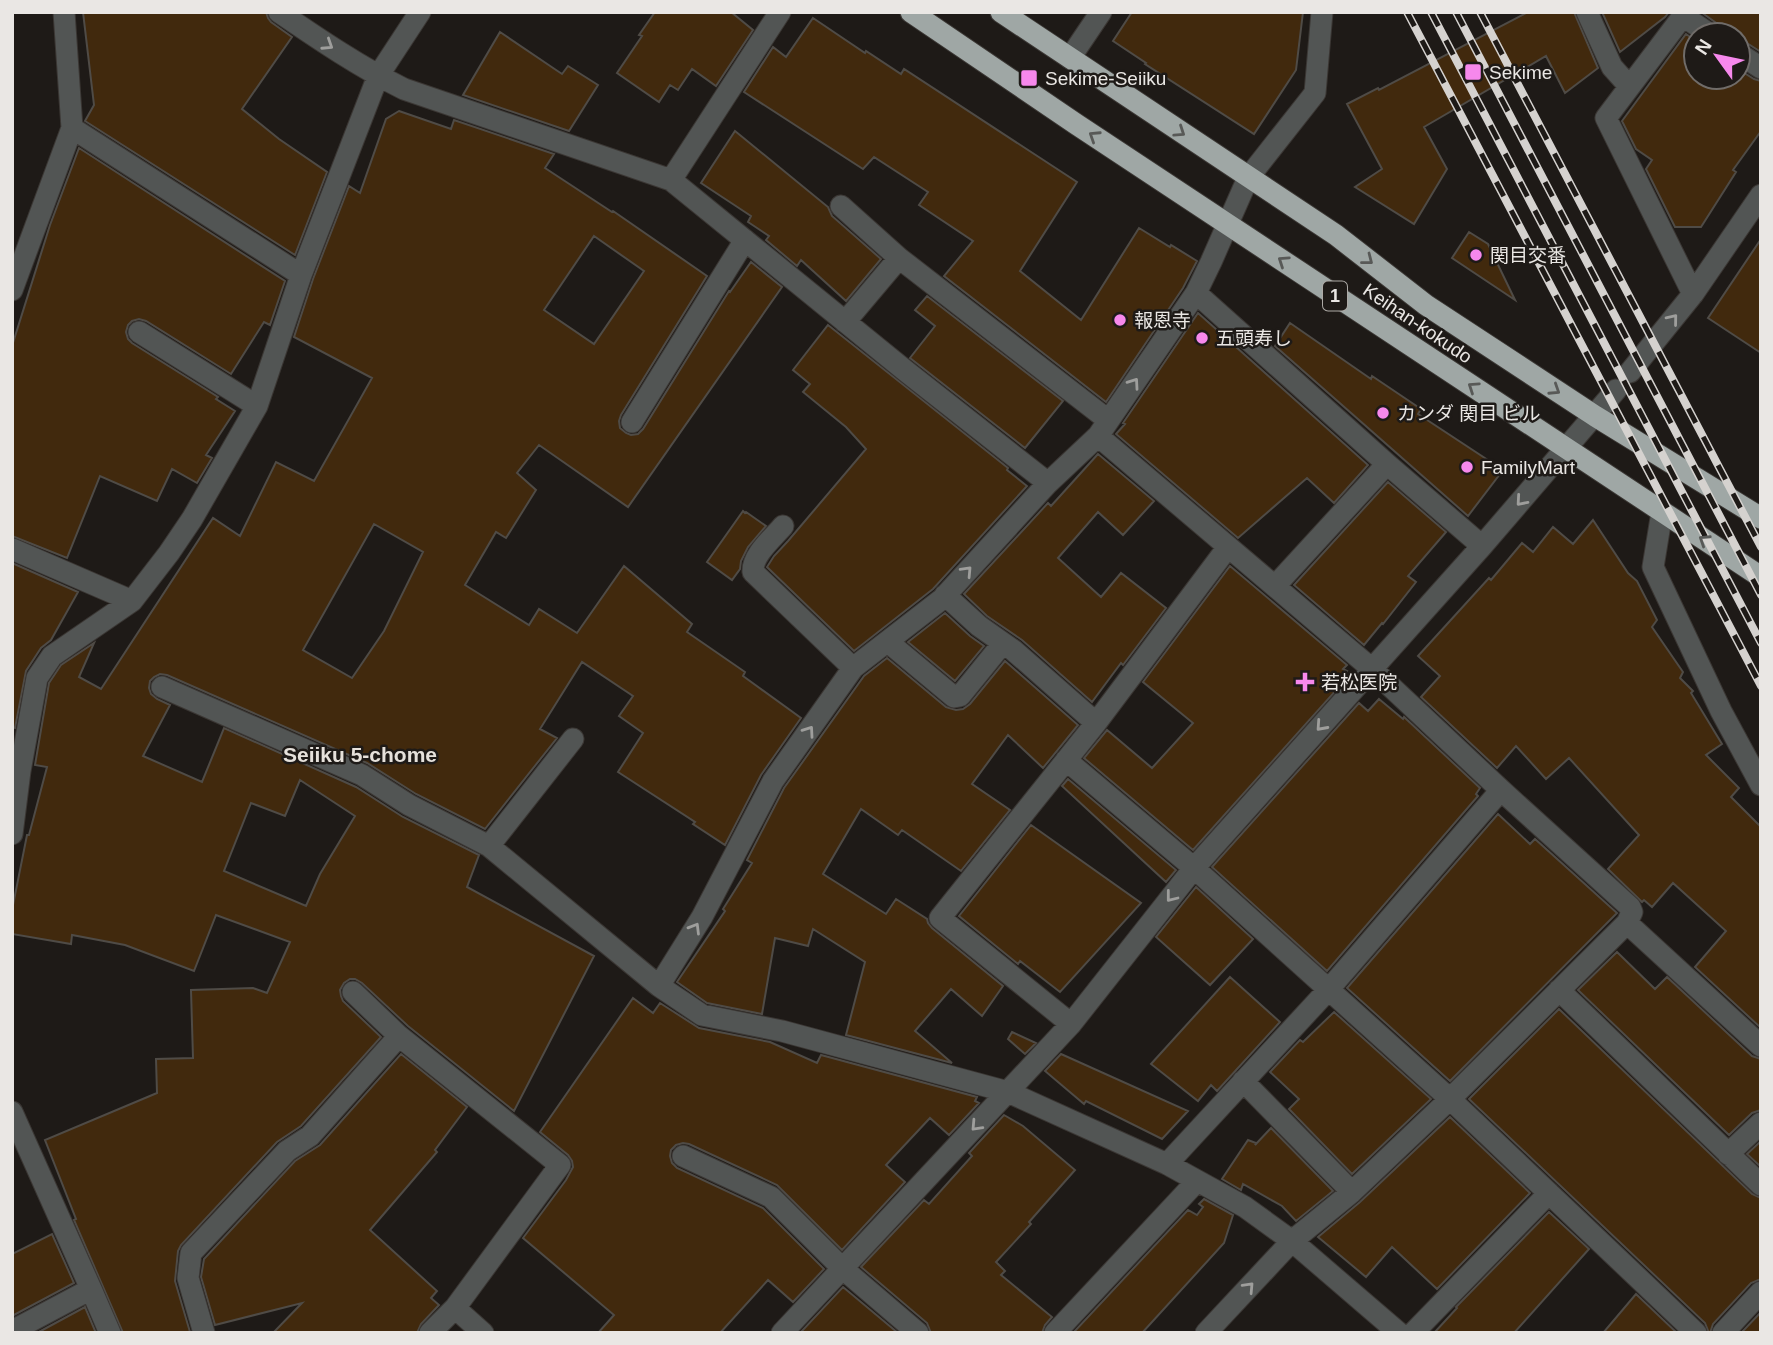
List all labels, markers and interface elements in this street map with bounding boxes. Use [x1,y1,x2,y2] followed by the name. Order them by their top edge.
[1682,21,1752,91] north arrow
[1691,36,1716,58] text: N
[320,37,333,49] one-way arrow
[1463,62,1483,82] marker: Sekime
[1489,62,1552,83] place label: Sekime
[1019,68,1039,88] marker: Sekime-Seiiku
[1045,68,1166,89] place label: Sekime-Seiiku
[1173,124,1186,137] one-way arrow
[1089,131,1102,144] one-way arrow
[1490,245,1566,266] place label: 関目交番
[1468,247,1484,263] marker: 関目交番
[1361,251,1373,264] one-way arrow
[1278,257,1291,270] one-way arrow
[1359,279,1476,368] street label: Keihan-kokudo
[1323,282,1347,310] road number: 1
[1134,310,1191,331] place label: 報恩寺
[1112,312,1128,328] marker: 報恩寺
[1665,314,1678,326] one-way arrow
[1216,328,1292,349] place label: 五頭寿し
[1194,330,1210,346] marker: 五頭寿し
[1126,378,1138,391] one-way arrow
[1547,381,1560,394] one-way arrow
[1468,383,1481,396] one-way arrow
[1397,403,1541,424] place label: カンダ 関目 ビル
[1375,405,1391,421] marker: カンダ 関目 ビル
[1481,457,1576,478] place label: FamilyMart
[1459,459,1475,475] marker: FamilyMart
[1517,493,1529,506] one-way arrow
[1698,535,1711,548] one-way arrow
[959,566,972,579] one-way arrow
[1295,672,1315,692] marker: 若松医院
[1321,672,1397,693] place label: 若松医院
[1317,718,1329,731] one-way arrow
[801,726,813,739] one-way arrow
[283,743,437,766] district label: Seiiku 5-chome
[1167,889,1180,901] one-way arrow
[686,922,699,935] one-way arrow
[972,1118,984,1131] one-way arrow
[1241,1282,1254,1295] one-way arrow

